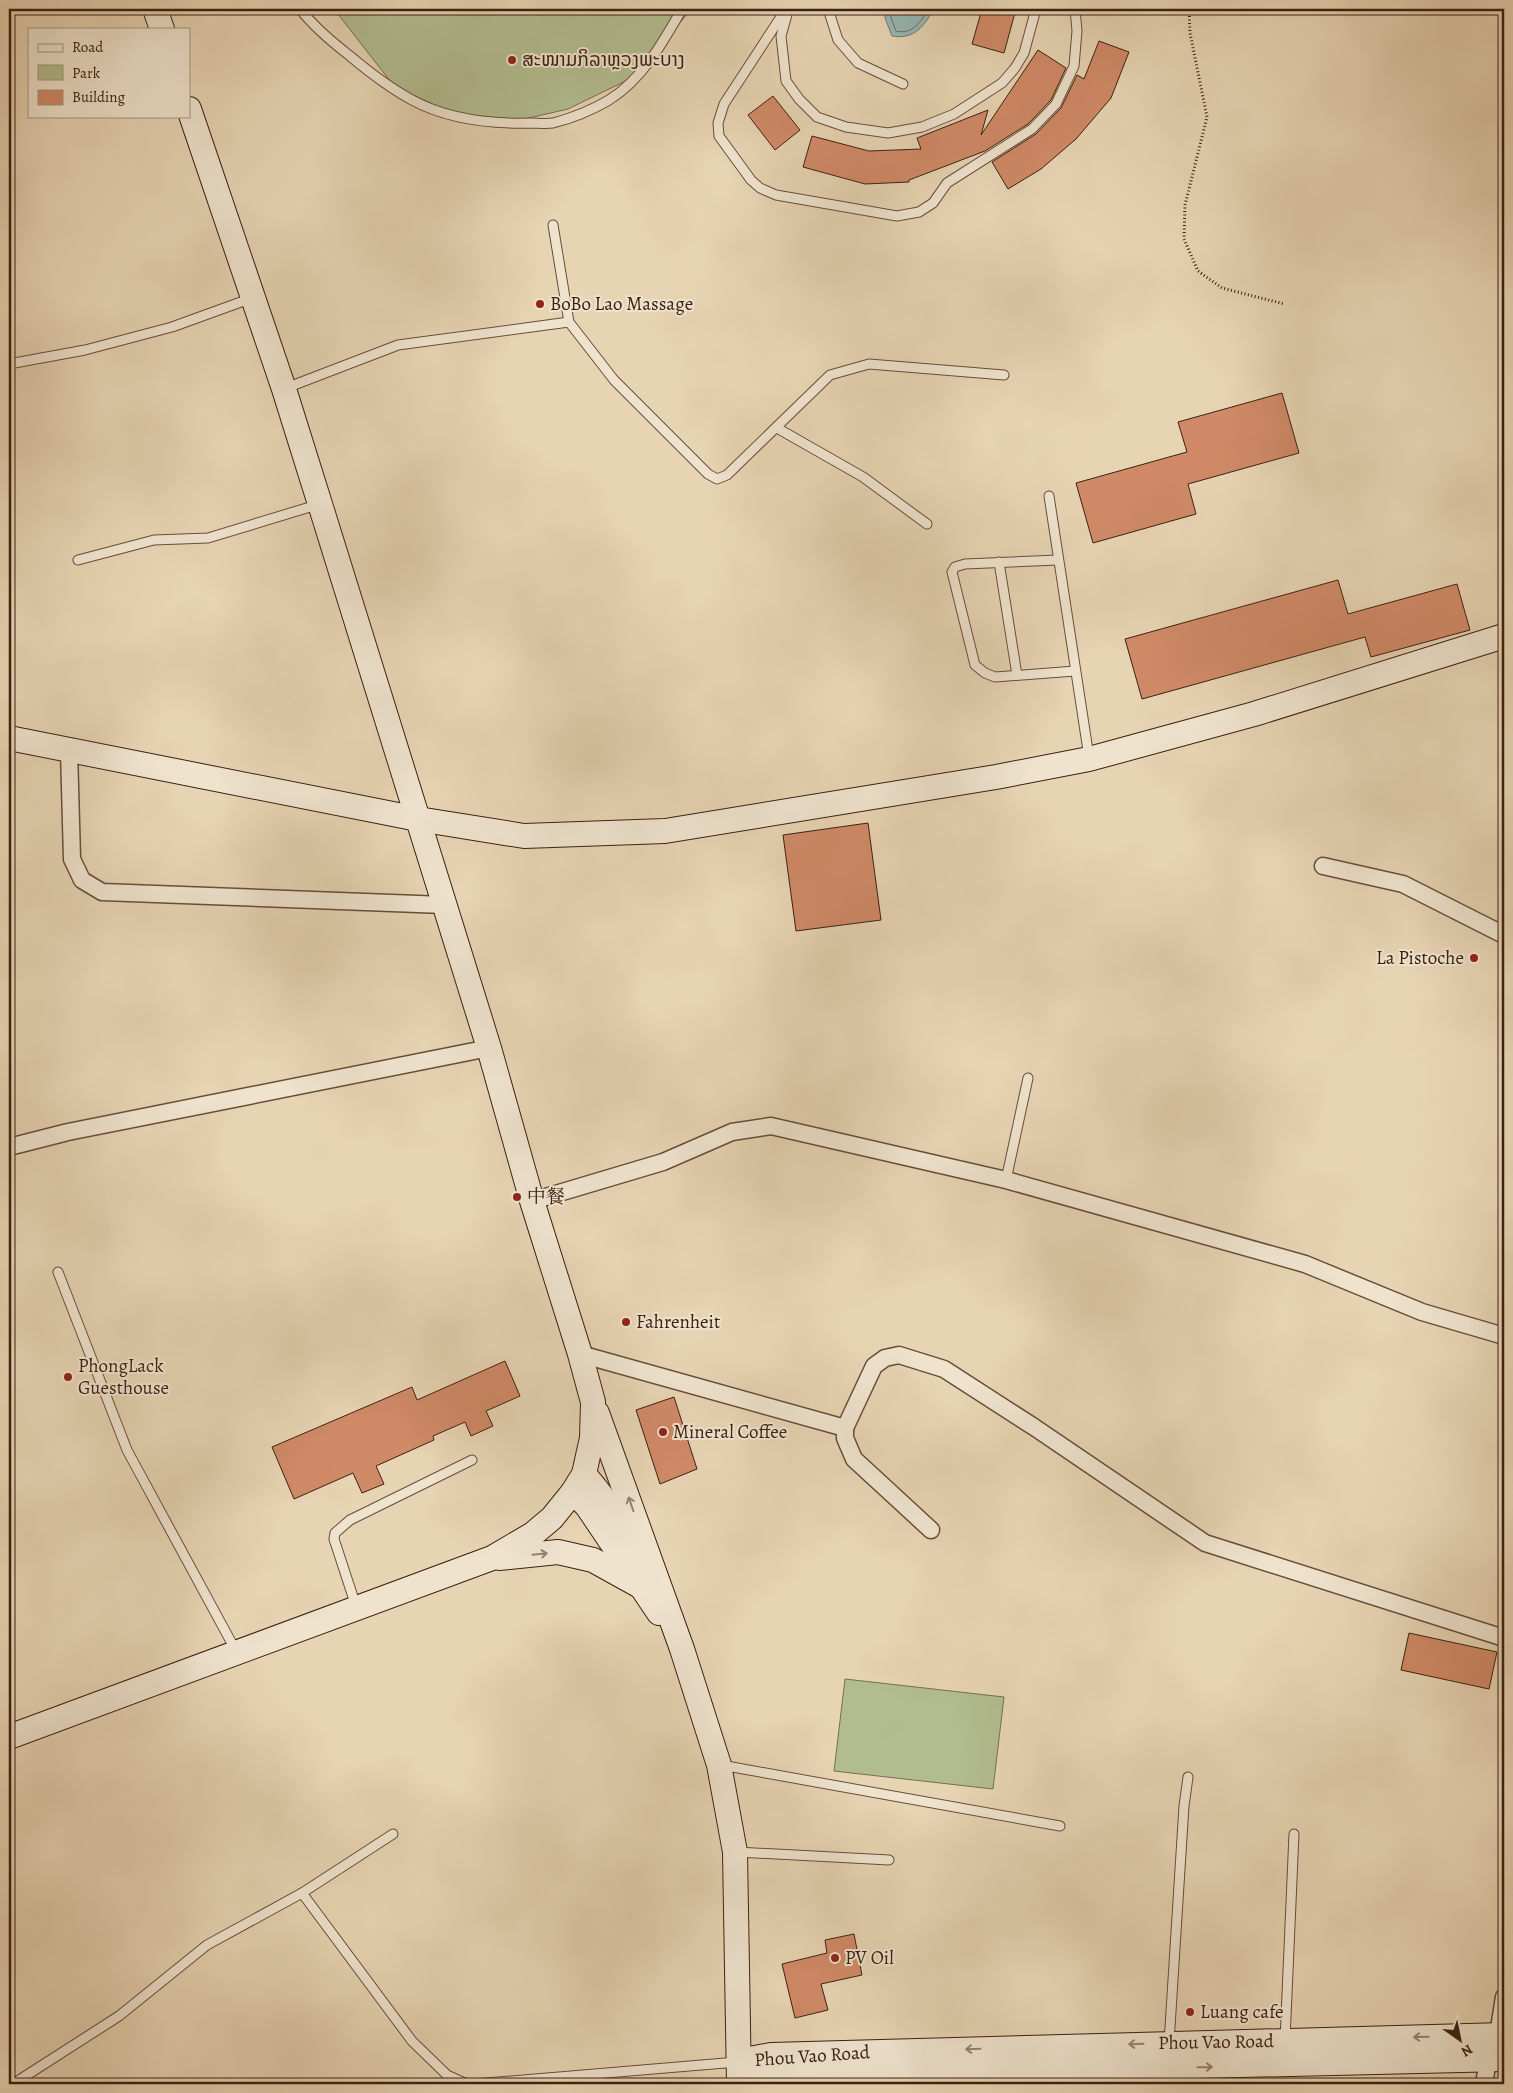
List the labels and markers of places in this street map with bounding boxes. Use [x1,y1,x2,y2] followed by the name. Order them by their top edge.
[522,47,685,73] place label: ສະໜາມກິລາຫຼວງພະບາງ
[506,54,518,66] marker: ສະໜາມກິລາຫຼວງພະບາງ
[550,291,693,317] place label: BoBo Lao Massage
[534,298,546,310] marker: BoBo Lao Massage
[1376,945,1464,971] place label: La Pistoche
[1468,952,1480,964] marker: La Pistoche
[527,1184,565,1210] place label: 中餐
[511,1191,523,1203] marker: 中餐
[636,1309,720,1335] place label: Fahrenheit
[620,1316,632,1328] marker: Fahrenheit
[78,1353,169,1401] place label: PhongLack Guesthouse
[62,1371,74,1383] marker: PhongLack Guesthouse
[673,1419,787,1445] place label: Mineral Coffee
[657,1426,669,1438] marker: Mineral Coffee
[845,1945,894,1971] place label: PV Oil
[829,1952,841,1964] marker: PV Oil
[1200,1999,1284,2025] place label: Luang cafe
[1184,2006,1196,2018] marker: Luang cafe

